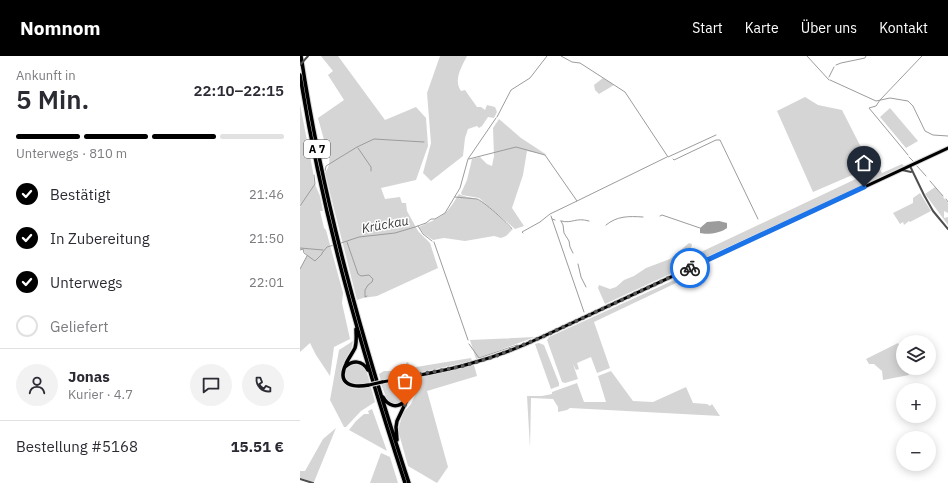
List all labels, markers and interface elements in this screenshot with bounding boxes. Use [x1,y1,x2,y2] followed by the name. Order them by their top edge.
[20,16,100,40] text: Nomnom
[692,19,723,37] text: Start
[745,19,779,37] text: Karte
[801,19,857,37] text: Über uns
[879,19,928,37] text: Kontakt
[16,67,76,84] text: Ankunft in
[194,81,284,100] text: 22:10–22:15
[16,82,89,116] text: 5 Min.
[304,140,330,158] road number: A 7
[16,145,127,162] text: Unterwegs · 810 m
[847,146,881,187] pin
[853,152,875,174] icon: home
[16,183,38,205] icon: check
[50,185,111,204] text: Bestätigt
[249,186,284,203] text: 21:46
[360,212,410,237] water label: Krückau
[16,227,38,249] icon: check
[50,229,150,248] text: In Zubereitung
[249,230,284,247] text: 21:50
[670,248,710,288] courier
[679,257,701,279] icon: bike
[16,271,38,293] icon: check
[50,273,123,292] text: Unterwegs
[249,274,284,291] text: 22:01
[50,317,109,336] text: Geliefert
[896,335,936,471] map controls
[896,335,936,375] button: layers
[16,364,58,406] button: person
[190,364,232,406] button: chat
[242,364,284,406] button: phone
[388,364,422,405] pin
[68,367,110,386] text: Jonas
[394,370,416,392] icon: bag
[896,383,936,423] button: +
[68,386,133,403] text: Kurier · 4.7
[896,431,936,471] button: −
[16,437,138,456] text: Bestellung #5168
[230,437,284,456] text: 15.51 €

